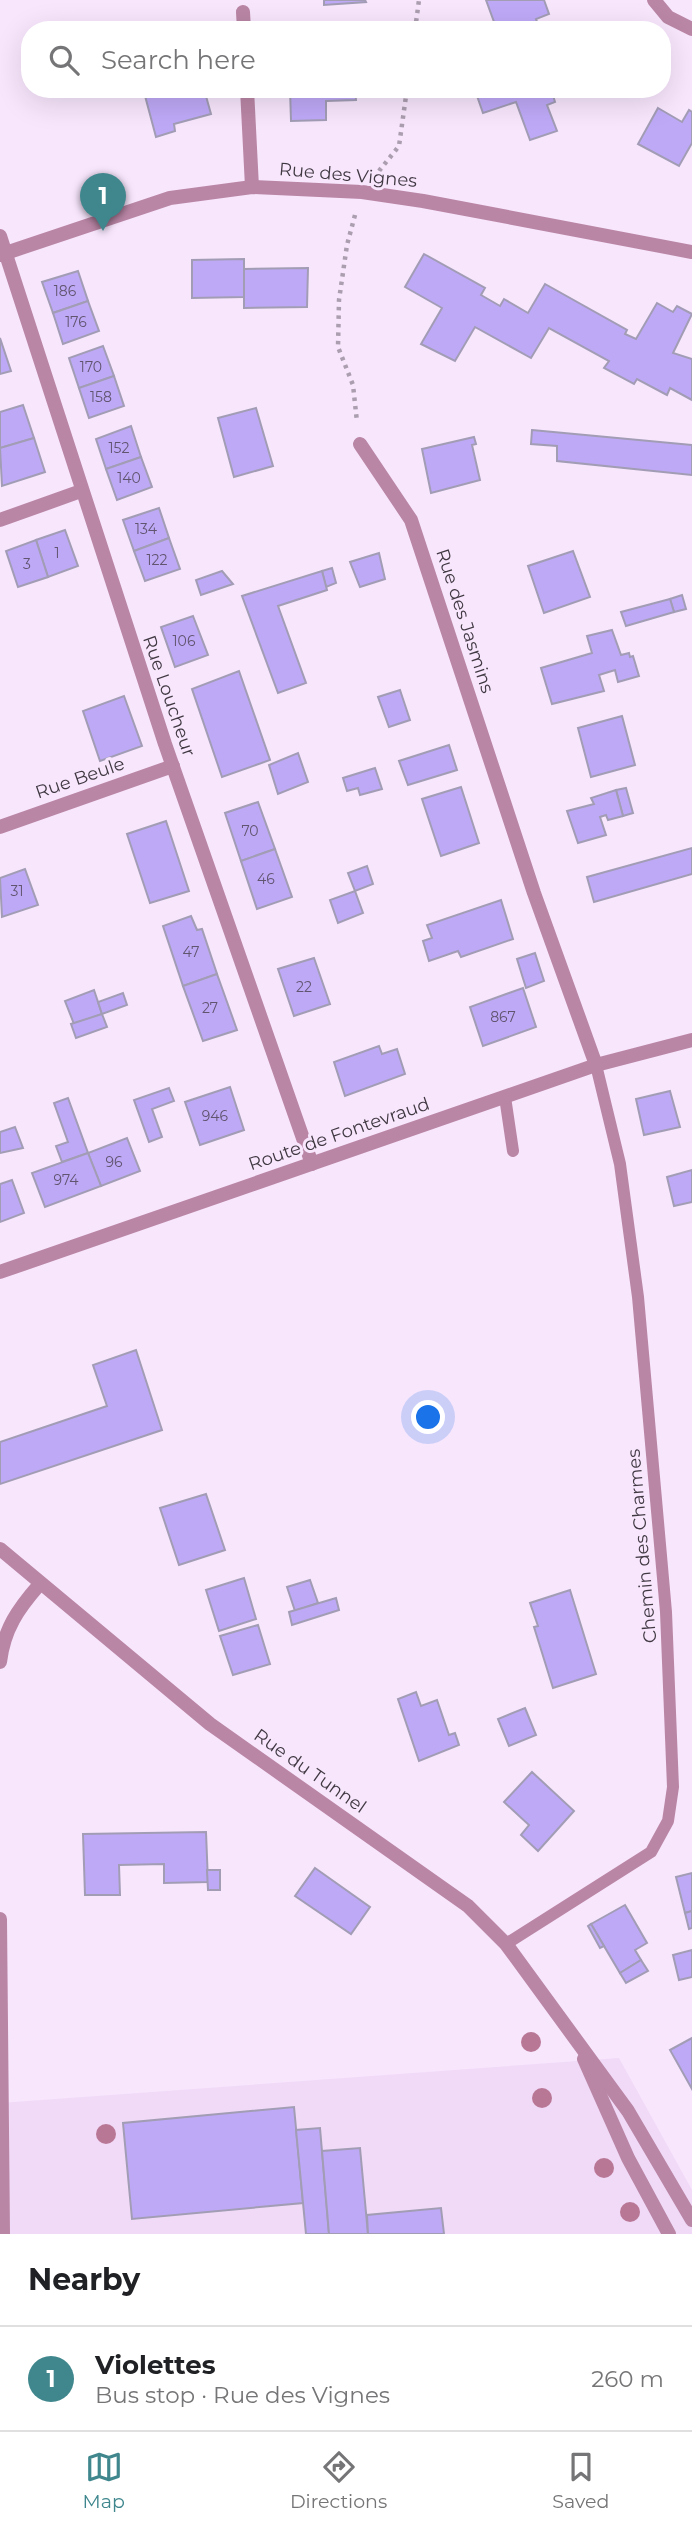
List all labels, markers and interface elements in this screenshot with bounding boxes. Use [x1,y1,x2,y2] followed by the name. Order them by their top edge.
[21,21,671,98] search box
[45,41,83,79] icon: search
[101,44,256,76] text: Search here
[278,158,418,192] street label: Rue des Vignes
[80,173,126,231] pin: 1
[54,282,77,300] house number: 186
[65,313,87,331] house number: 176
[80,358,102,376] house number: 170
[90,388,112,406] house number: 158
[109,439,129,457] house number: 152
[117,469,141,487] house number: 140
[135,520,158,538] house number: 134
[54,544,60,562] house number: 1
[431,546,499,696] street label: Rue des Jasmins
[147,551,168,569] house number: 122
[23,555,31,573] house number: 3
[138,632,200,760] street label: Rue Loucheur
[173,632,196,650] house number: 106
[32,752,128,804] street label: Rue Beule
[241,822,259,840] house number: 70
[257,870,275,888] house number: 46
[11,882,23,900] house number: 31
[183,943,199,961] house number: 47
[296,978,312,996] house number: 22
[202,999,218,1017] house number: 27
[490,1008,516,1026] house number: 867
[246,1093,432,1175] street label: Route de Fontevraud
[202,1107,229,1125] house number: 946
[105,1153,123,1171] house number: 96
[53,1171,79,1189] house number: 974
[411,1400,445,1434] your location
[623,1448,661,1644] street label: Chemin des Charmes
[250,1724,370,1818] street label: Rue du Tunnel
[28,2261,140,2298] text: Nearby
[95,2349,215,2381] text: Violettes
[46,2365,56,2393] text: 1
[591,2365,664,2393] text: 260 m
[95,2381,390,2409] text: Bus stop · Rue des Vignes
[83,2448,125,2513] tab: Map
[290,2448,387,2513] tab: Directions
[552,2448,609,2513] tab: Saved

